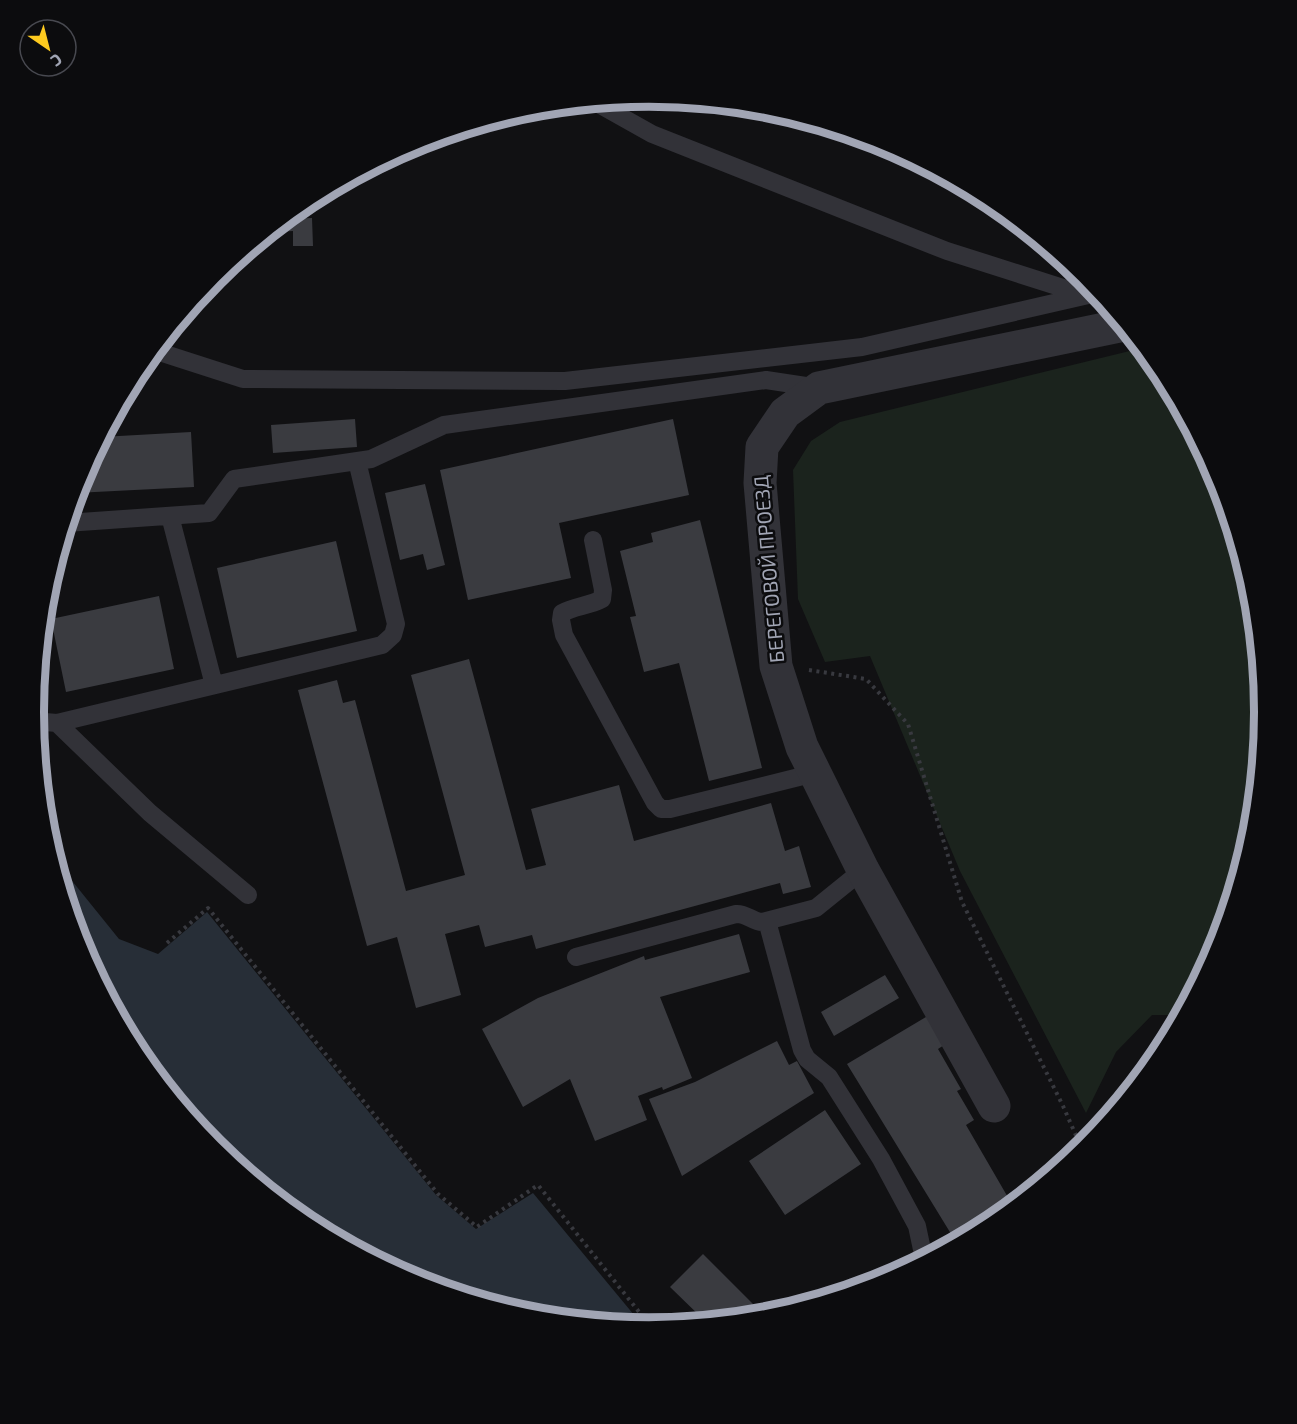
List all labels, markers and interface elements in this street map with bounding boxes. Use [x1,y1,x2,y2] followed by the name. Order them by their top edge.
[18,18,78,78] north arrow
[48,50,66,71] text: С
[748,474,788,664] street label: БЕРЕГОВОЙ ПРОЕЗД

